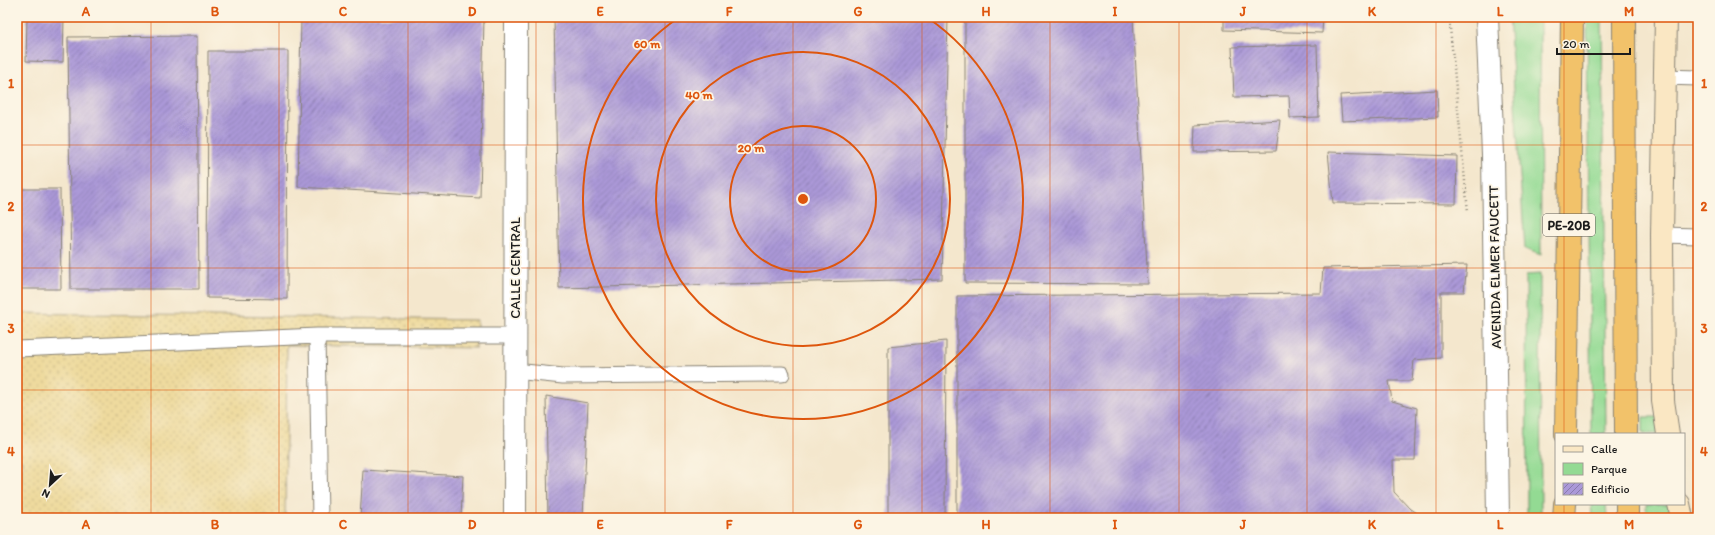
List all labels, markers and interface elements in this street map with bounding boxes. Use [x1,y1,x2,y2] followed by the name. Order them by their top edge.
[81,4,91,19] text: A
[211,4,220,19] text: B
[339,4,348,19] text: C
[468,4,477,19] text: D
[596,4,604,19] text: E
[726,4,733,19] text: F
[854,4,863,19] text: G
[982,4,991,19] text: H
[1113,4,1118,19] text: I
[1239,4,1247,19] text: J
[1368,4,1377,19] text: K
[1497,4,1504,19] text: L
[1624,4,1634,19] text: M
[1557,30,1630,56] scale bar
[634,37,661,51] text: 60 m
[1563,37,1590,51] text: 20 m
[8,76,14,91] text: 1
[1701,76,1707,91] text: 1
[685,88,714,102] text: 40 m
[738,141,765,155] text: 20 m
[1485,185,1505,349] street label: AVENIDA ELMER FAUCETT
[796,192,810,206] centre of rings
[8,199,15,214] text: 2
[1701,199,1708,214] text: 2
[1543,214,1595,236] road number: PE-20B
[507,217,524,319] street label: CALLE CENTRAL
[7,321,15,336] text: 3
[1700,321,1708,336] text: 3
[1555,433,1685,505] legend
[1591,442,1618,456] text: Calle
[7,444,15,459] text: 4
[1700,444,1708,459] text: 4
[1591,462,1627,476] text: Parque
[30,465,70,505] north arrow
[1591,482,1630,496] text: Edificio
[40,486,52,501] text: N
[81,517,91,532] text: A
[211,517,220,532] text: B
[339,517,348,532] text: C
[468,517,477,532] text: D
[596,517,604,532] text: E
[726,517,733,532] text: F
[854,517,863,532] text: G
[982,517,991,532] text: H
[1113,517,1118,532] text: I
[1239,517,1247,532] text: J
[1368,517,1377,532] text: K
[1497,517,1504,532] text: L
[1624,517,1634,532] text: M

